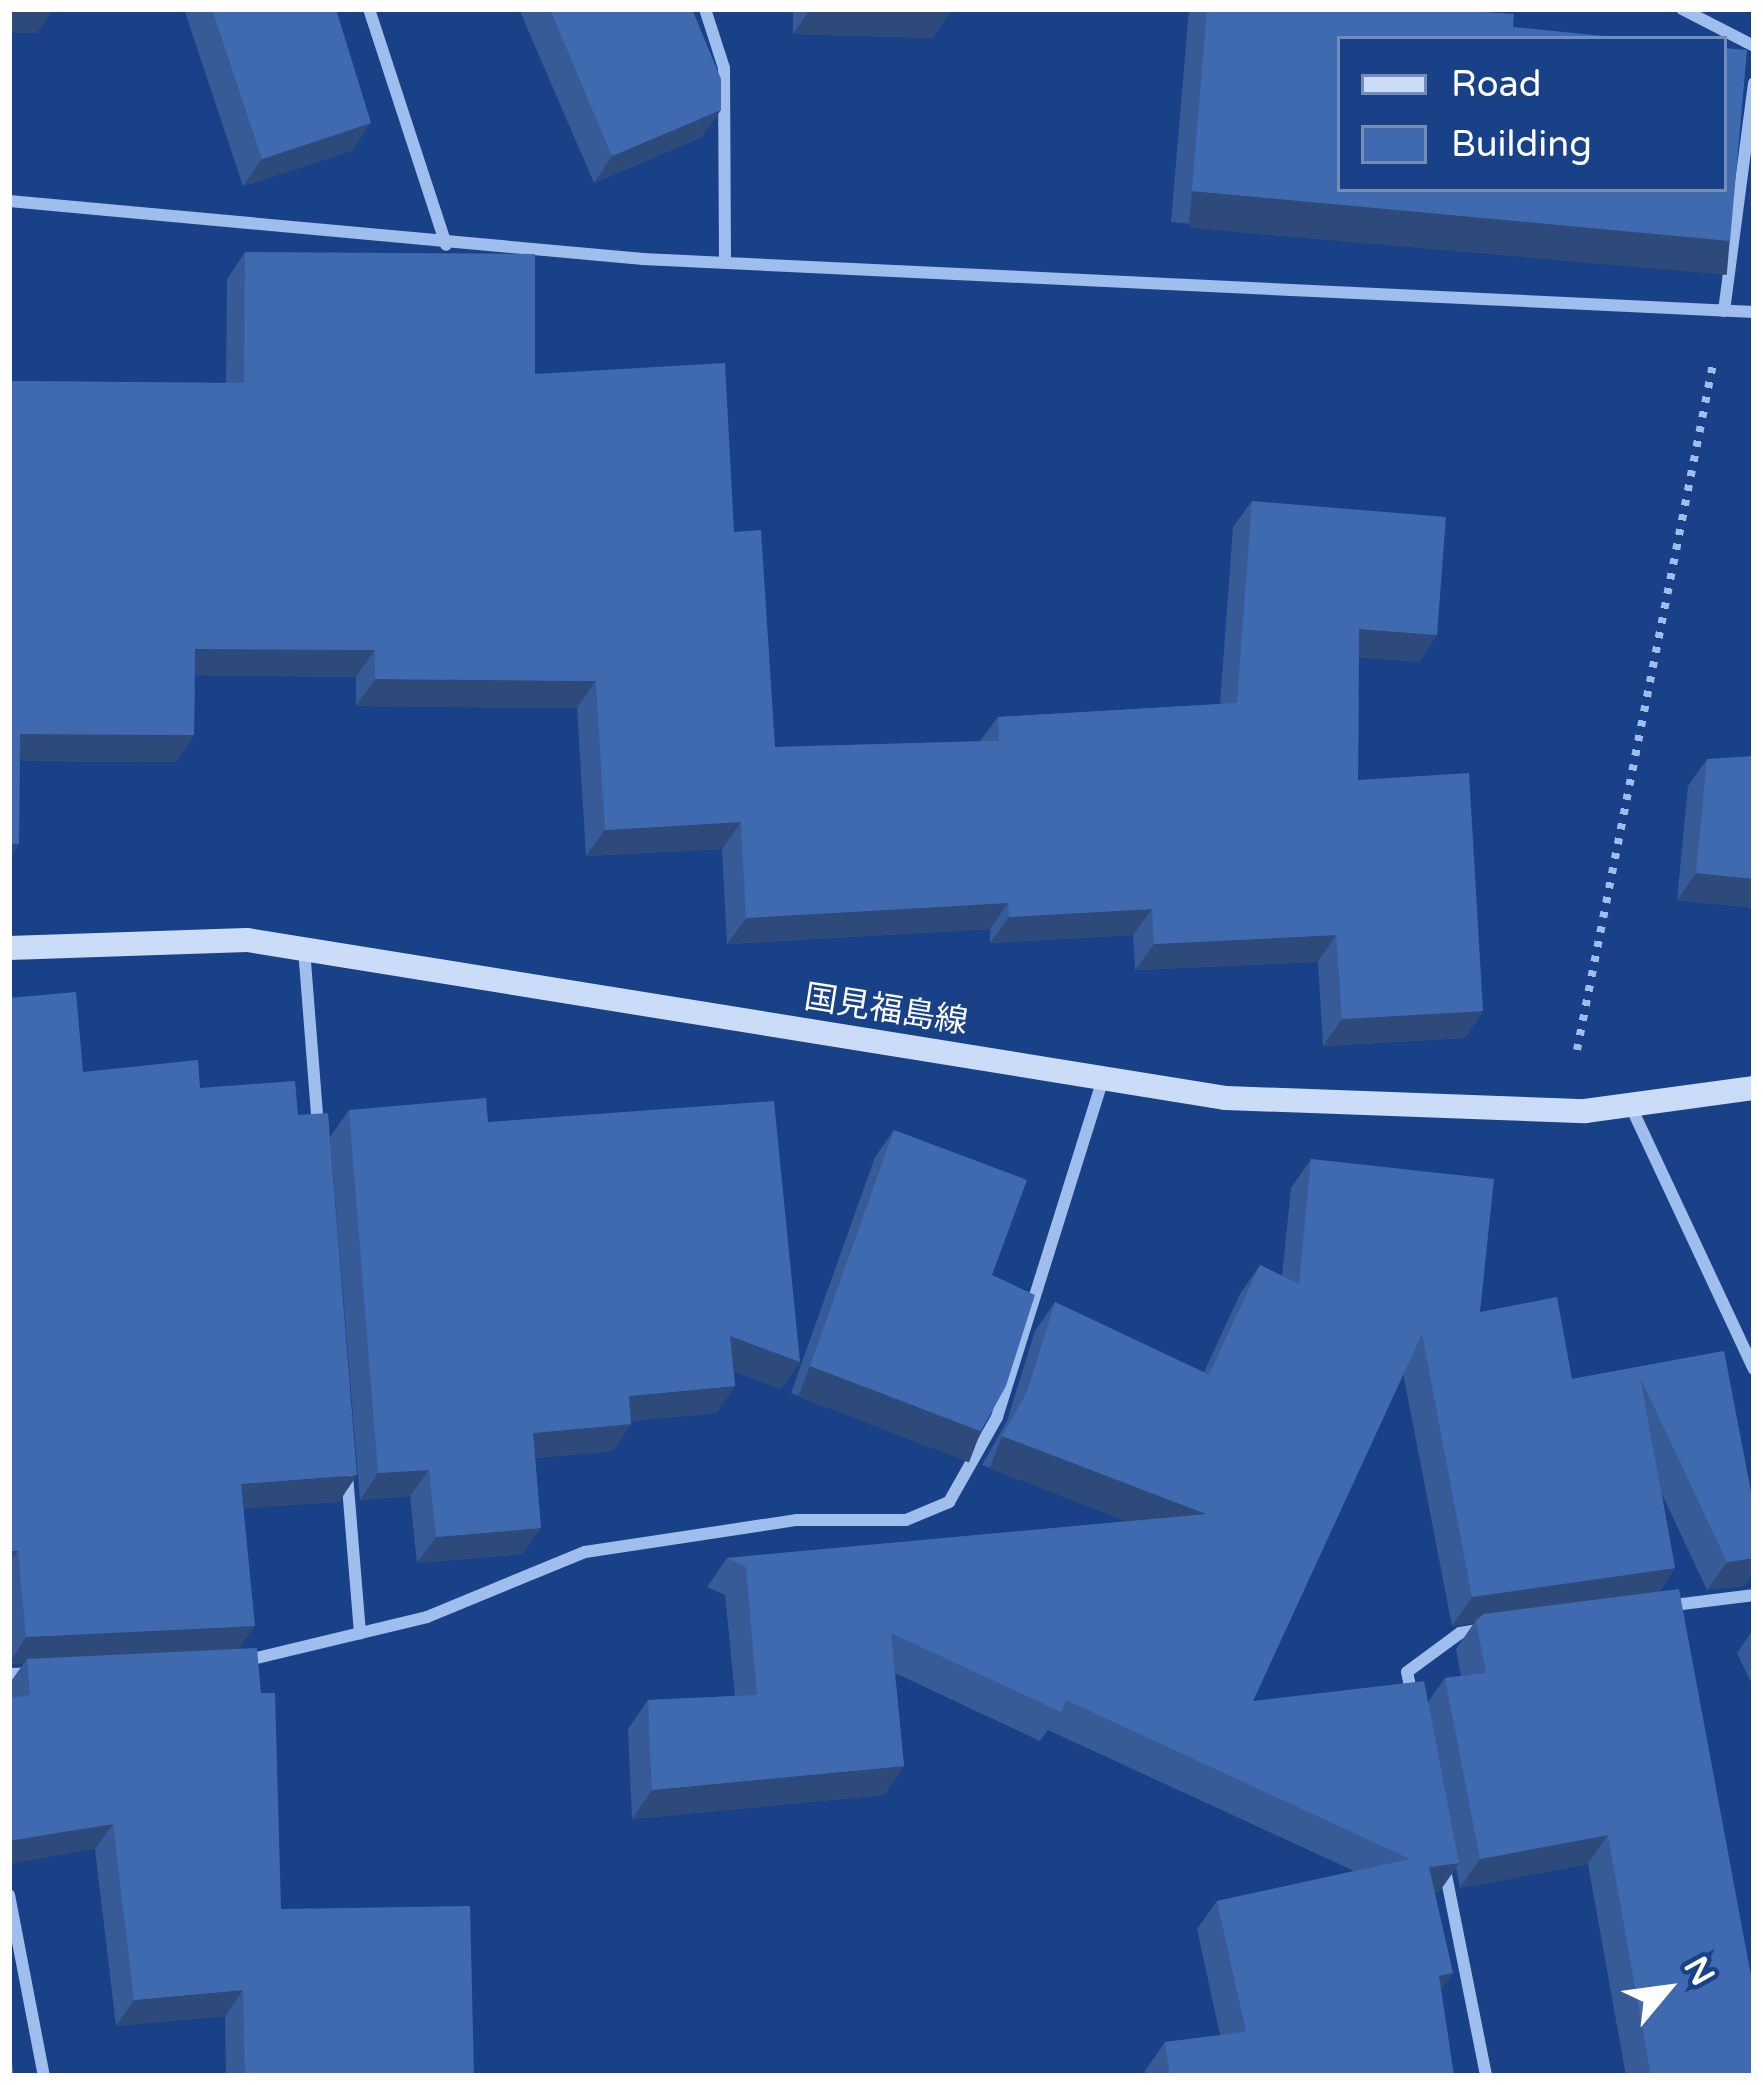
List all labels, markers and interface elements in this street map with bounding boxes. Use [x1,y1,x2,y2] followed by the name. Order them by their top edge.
[1337,36,1727,192] legend
[1451,63,1541,106] text: Road
[1451,123,1592,166] text: Building
[801,978,971,1042] street label: 国見福島線
[1607,1929,1727,2049] north arrow
[1675,1950,1722,1992] text: N

